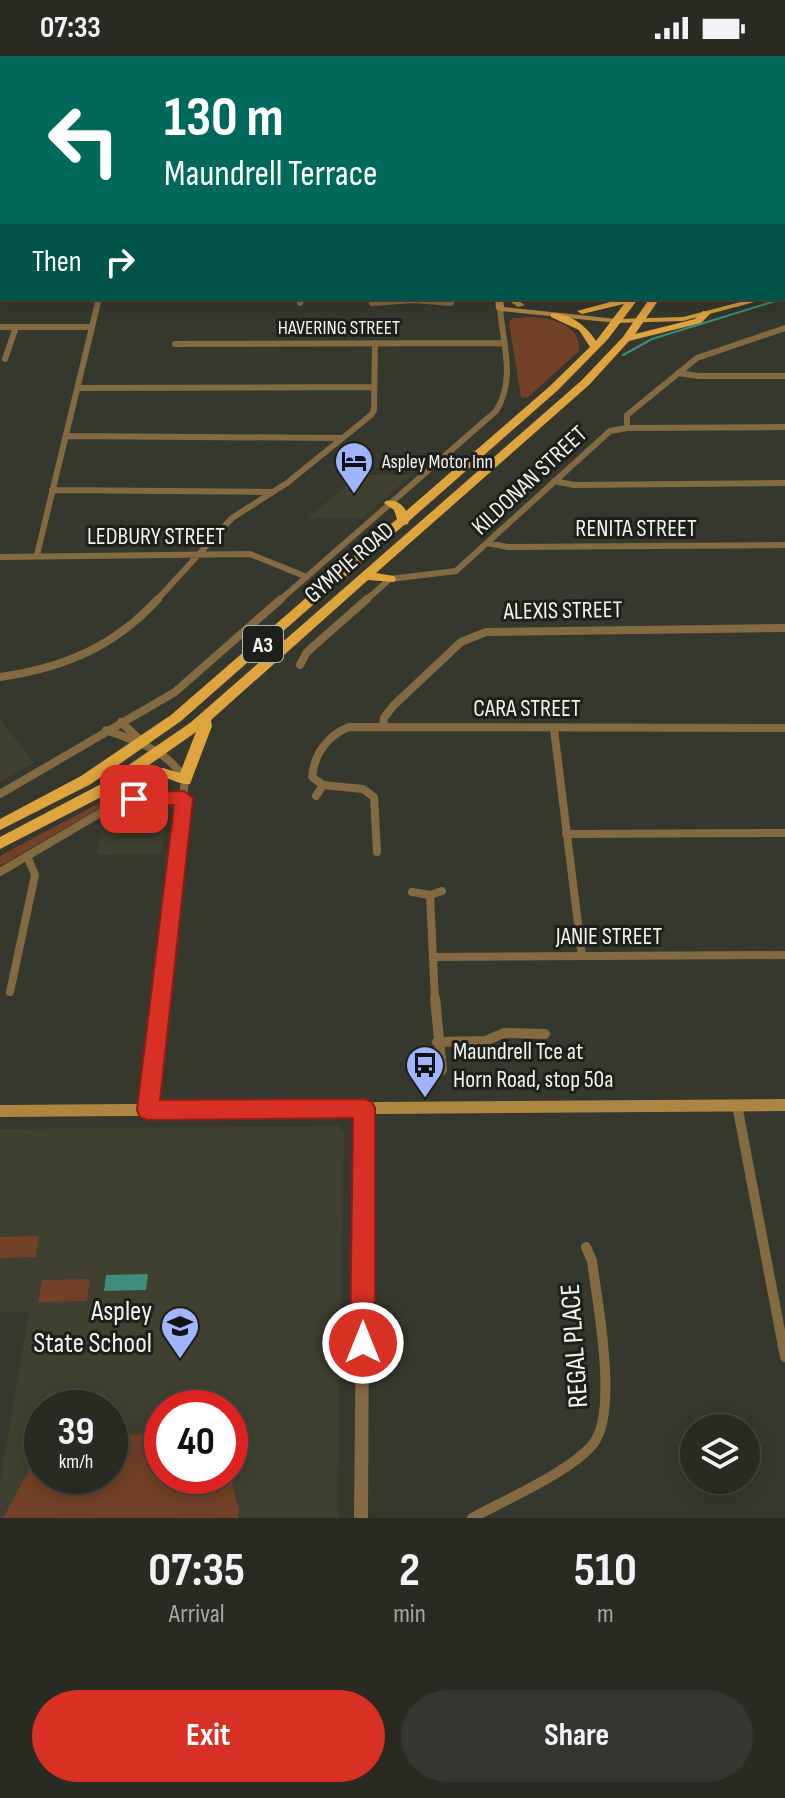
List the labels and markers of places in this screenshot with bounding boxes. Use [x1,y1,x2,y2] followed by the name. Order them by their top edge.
[333,440,375,495] hotel icon: Aspley Motor Inn
[381,450,493,474] place label: Aspley Motor Inn
[100,765,168,833] pin
[453,1037,614,1094] place label: Maundrell Tce at Horn Road, stop 50a
[404,1044,446,1099] bus stop icon: Maundrell Tce at Horn Road, stop 50a
[33,1295,152,1360] place label: Aspley State School
[159,1305,201,1360] school or university icon: Aspley State School

